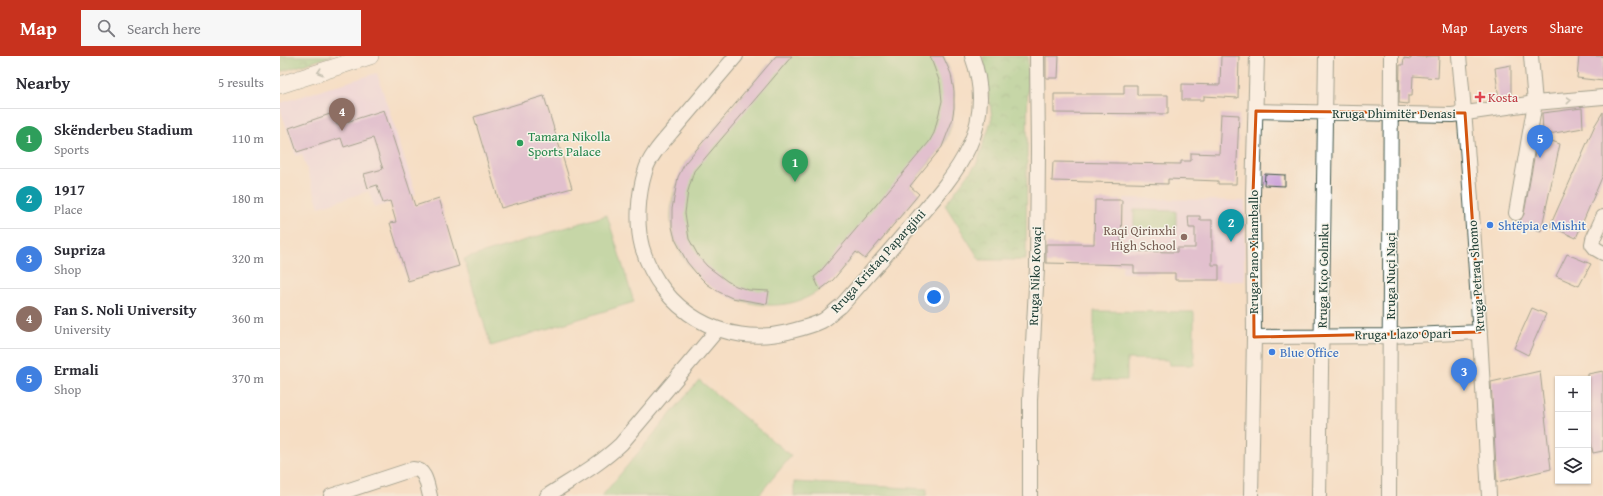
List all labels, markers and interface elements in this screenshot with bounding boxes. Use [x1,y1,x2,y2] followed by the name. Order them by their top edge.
[81,10,361,46] search box
[20,14,57,42] text: Map
[95,17,117,39] icon: search
[127,18,201,39] text: Search here
[1442,18,1468,38] text: Map
[1490,18,1528,38] text: Layers
[1550,18,1583,38] text: Share
[316,67,323,76] one-way arrow
[16,70,70,95] text: Nearby
[218,73,264,92] text: 5 results
[1488,88,1519,107] place label: Kosta
[1475,92,1485,102] marker: Kosta
[1566,95,1572,104] one-way arrow
[329,98,355,131] pin: 4
[1332,104,1456,123] street label: Rruga Dhimitër Denasi
[54,119,193,140] text: Skënderbeu Stadium
[1527,125,1553,158] pin: 5
[528,127,611,161] place label: Tamara Nikolla Sports Palace
[26,129,32,148] text: 1
[232,129,264,148] text: 110 m
[515,138,525,148] marker: Tamara Nikolla Sports Palace
[54,140,89,159] text: Sports
[782,149,808,182] pin: 1
[54,179,85,200] text: 1917
[26,189,32,208] text: 2
[232,189,264,208] text: 180 m
[1244,190,1263,314] street label: Rruga Pano Xhamballo
[54,200,83,219] text: Place
[826,205,930,317] street label: Rruga Kristaq Papargjini
[1218,209,1244,242] pin: 2
[1498,216,1586,235] place label: Shtëpia e Mishit
[1463,219,1489,332] street label: Rruga Petraq Shomo
[1485,220,1495,230] marker: Shtëpia e Mishit
[1104,221,1176,255] place label: Raqi Qirinxhi High School
[1313,224,1333,328] street label: Rruga Kiço Golniku
[1024,226,1046,326] street label: Rruga Niko Kovaçi
[1179,232,1189,242] marker: Raqi Qirinxhi High School
[1381,232,1400,320] street label: Rruga Nuçi Naçi
[54,239,105,260] text: Supriza
[26,249,32,268] text: 3
[232,249,264,268] text: 320 m
[54,260,81,279] text: Shop
[924,287,944,307] your location
[54,299,197,320] text: Fan S. Noli University
[26,309,32,328] text: 4
[232,309,264,328] text: 360 m
[54,320,111,339] text: University
[1354,324,1452,344] street label: Rruga Llazo Opari
[1280,343,1339,362] place label: Blue Office
[1267,347,1277,357] marker: Blue Office
[1451,358,1477,391] pin: 3
[54,359,99,380] text: Ermali
[26,369,32,388] text: 5
[232,369,264,388] text: 370 m
[1555,376,1591,484] map controls
[1555,376,1591,412] button: +
[54,380,81,399] text: Shop
[1555,412,1591,448] button: −
[1555,448,1591,484] button: layers

